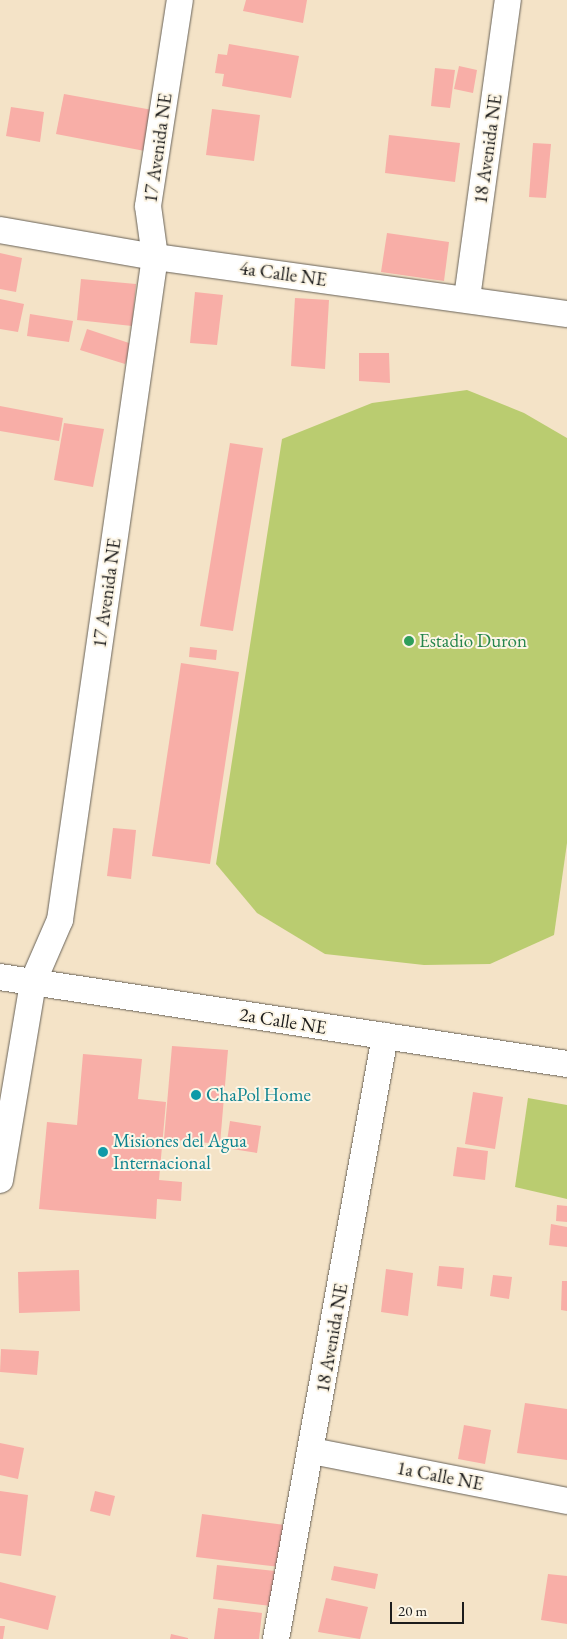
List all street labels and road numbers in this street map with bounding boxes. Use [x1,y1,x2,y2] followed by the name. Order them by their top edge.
[139,92,177,204] street label: 17 Avenida NE
[469,93,507,205] street label: 18 Avenida NE
[238,257,328,291] street label: 4a Calle NE
[88,537,126,649] street label: 17 Avenida NE
[238,1003,328,1039] street label: 2a Calle NE
[311,1282,353,1394] street label: 18 Avenida NE
[395,1456,485,1496] street label: 1a Calle NE

